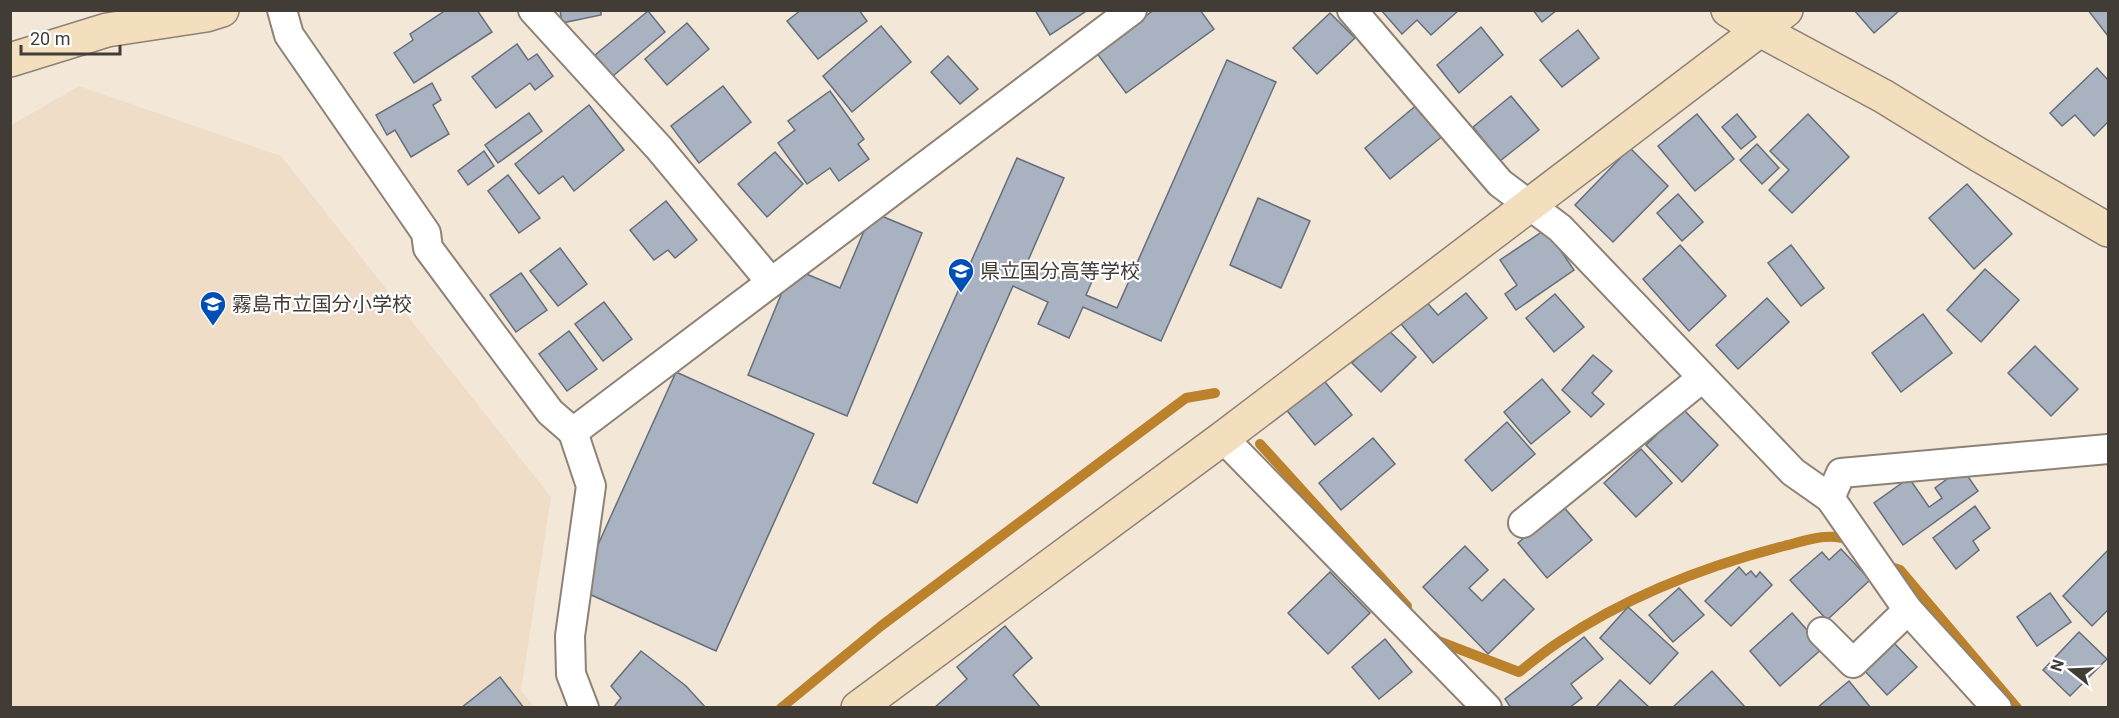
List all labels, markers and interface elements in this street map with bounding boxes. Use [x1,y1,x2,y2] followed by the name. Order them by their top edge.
[21,18,120,56] scale bar
[30,28,70,49] text: 20 m
[946,256,976,294] school or university icon: 県立国分高等学校
[980,259,1140,283] place label: 県立国分高等学校
[198,289,228,327] school or university icon: 霧島市立国分小学校
[232,292,412,316] place label: 霧島市立国分小学校
[2041,640,2101,700] north arrow
[2046,657,2068,674] text: N

